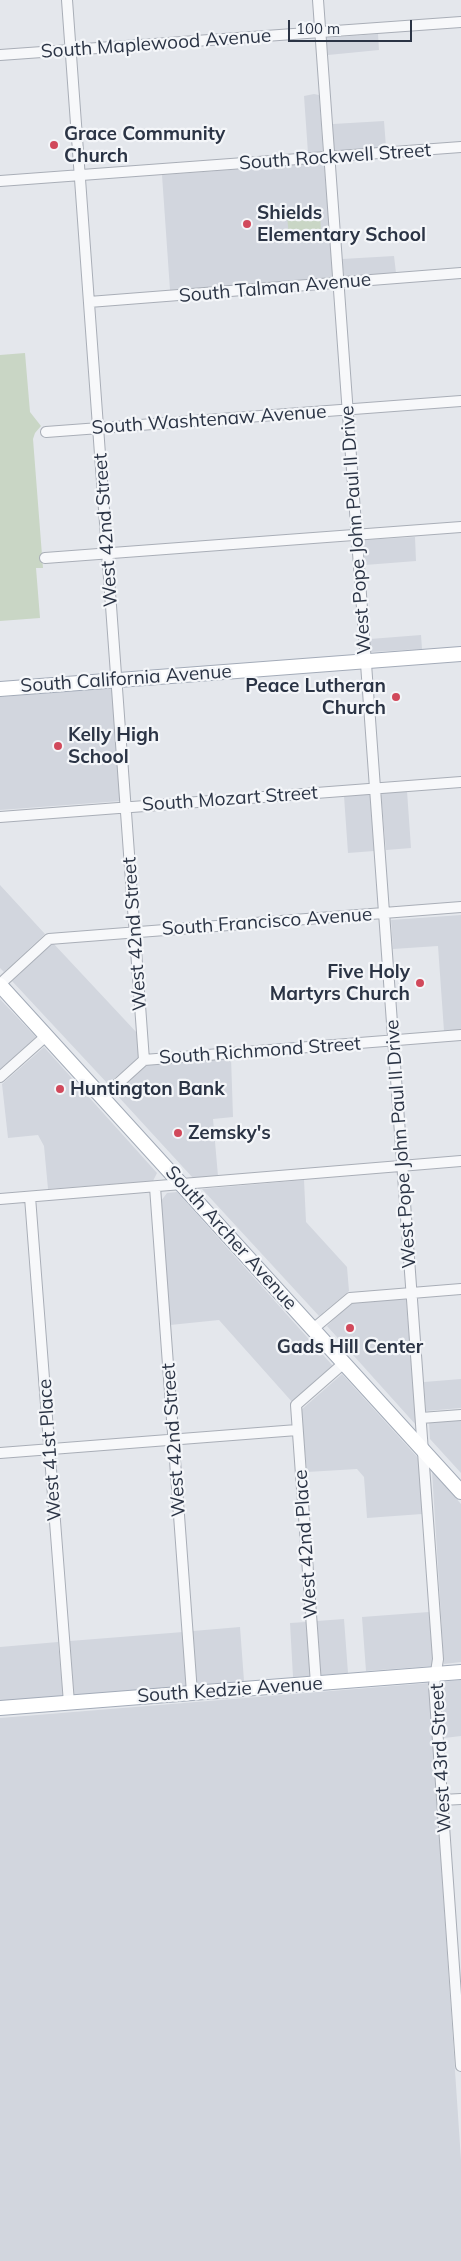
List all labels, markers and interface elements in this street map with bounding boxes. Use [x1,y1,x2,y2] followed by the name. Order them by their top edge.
[291,10,415,42] scale bar
[296,19,340,38] text: 100 m
[40,25,272,63] street label: South Maplewood Avenue
[64,123,225,167] place label: Grace Community Church
[48,139,60,151] marker: Grace Community Church
[238,139,432,175] street label: South Rockwell Street
[257,202,426,246] place label: Shields Elementary School
[241,218,253,230] marker: Shields Elementary School
[178,268,372,308] street label: South Talman Avenue
[91,400,327,440] street label: South Washtenaw Avenue
[336,405,376,655] street label: West Pope John Paul II Drive
[89,452,123,608] street label: West 42nd Street
[20,660,232,698] street label: South California Avenue
[245,675,386,719] place label: Peace Lutheran Church
[390,691,402,703] marker: Peace Lutheran Church
[68,724,159,768] place label: Kelly High School
[52,740,64,752] marker: Kelly High School
[141,781,319,817] street label: South Mozart Street
[118,856,152,1012] street label: West 42nd Street
[161,903,373,941] street label: South Francisco Avenue
[270,961,410,1005] place label: Five Holy Martyrs Church
[414,977,426,989] marker: Five Holy Martyrs Church
[381,1019,421,1269] street label: West Pope John Paul II Drive
[158,1033,362,1069] street label: South Richmond Street
[70,1078,225,1100] place label: Huntington Bank
[54,1083,66,1095] marker: Huntington Bank
[188,1122,271,1144] place label: Zemsky's
[172,1127,184,1139] marker: Zemsky's
[160,1161,302,1315] street label: South Archer Avenue
[344,1322,356,1334] marker: Gads Hill Center
[277,1336,423,1358] place label: Gads Hill Center
[157,1362,191,1518] street label: West 42nd Street
[34,1378,66,1522] street label: West 41st Place
[289,1469,323,1619] street label: West 42nd Place
[137,1672,323,1708] street label: South Kedzie Avenue
[426,1683,456,1833] street label: West 43rd Street

